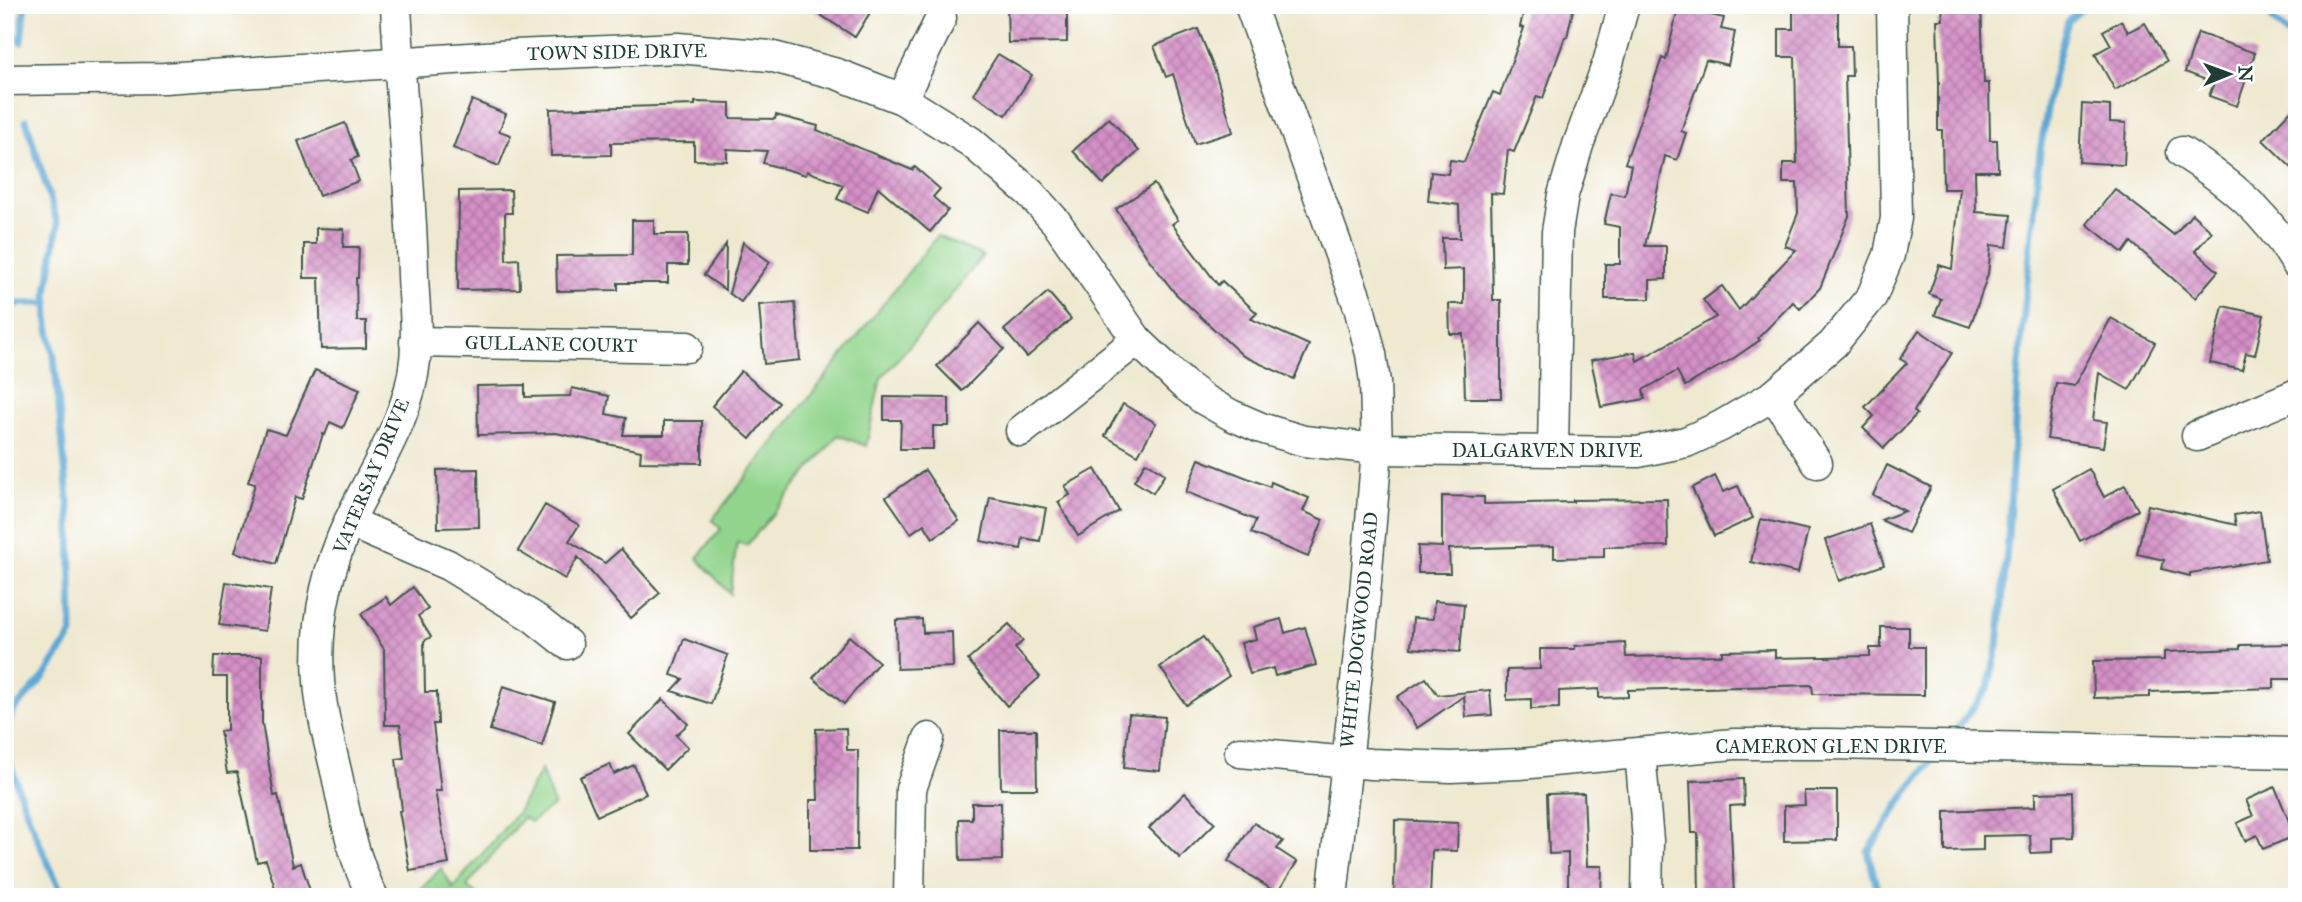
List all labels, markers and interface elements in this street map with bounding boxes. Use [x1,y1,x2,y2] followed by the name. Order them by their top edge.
[2194,38,2264,108] north arrow
[527,39,708,65] street label: TOWN SIDE DRIVE
[2234,65,2257,82] text: N
[465,331,637,357] street label: GULLANE COURT
[327,394,414,558] street label: VATERSAY DRIVE
[1452,439,1643,462] street label: DALGARVEN DRIVE
[1335,511,1383,749] street label: WHITE DOGWOOD ROAD
[1715,735,1947,758] street label: CAMERON GLEN DRIVE

